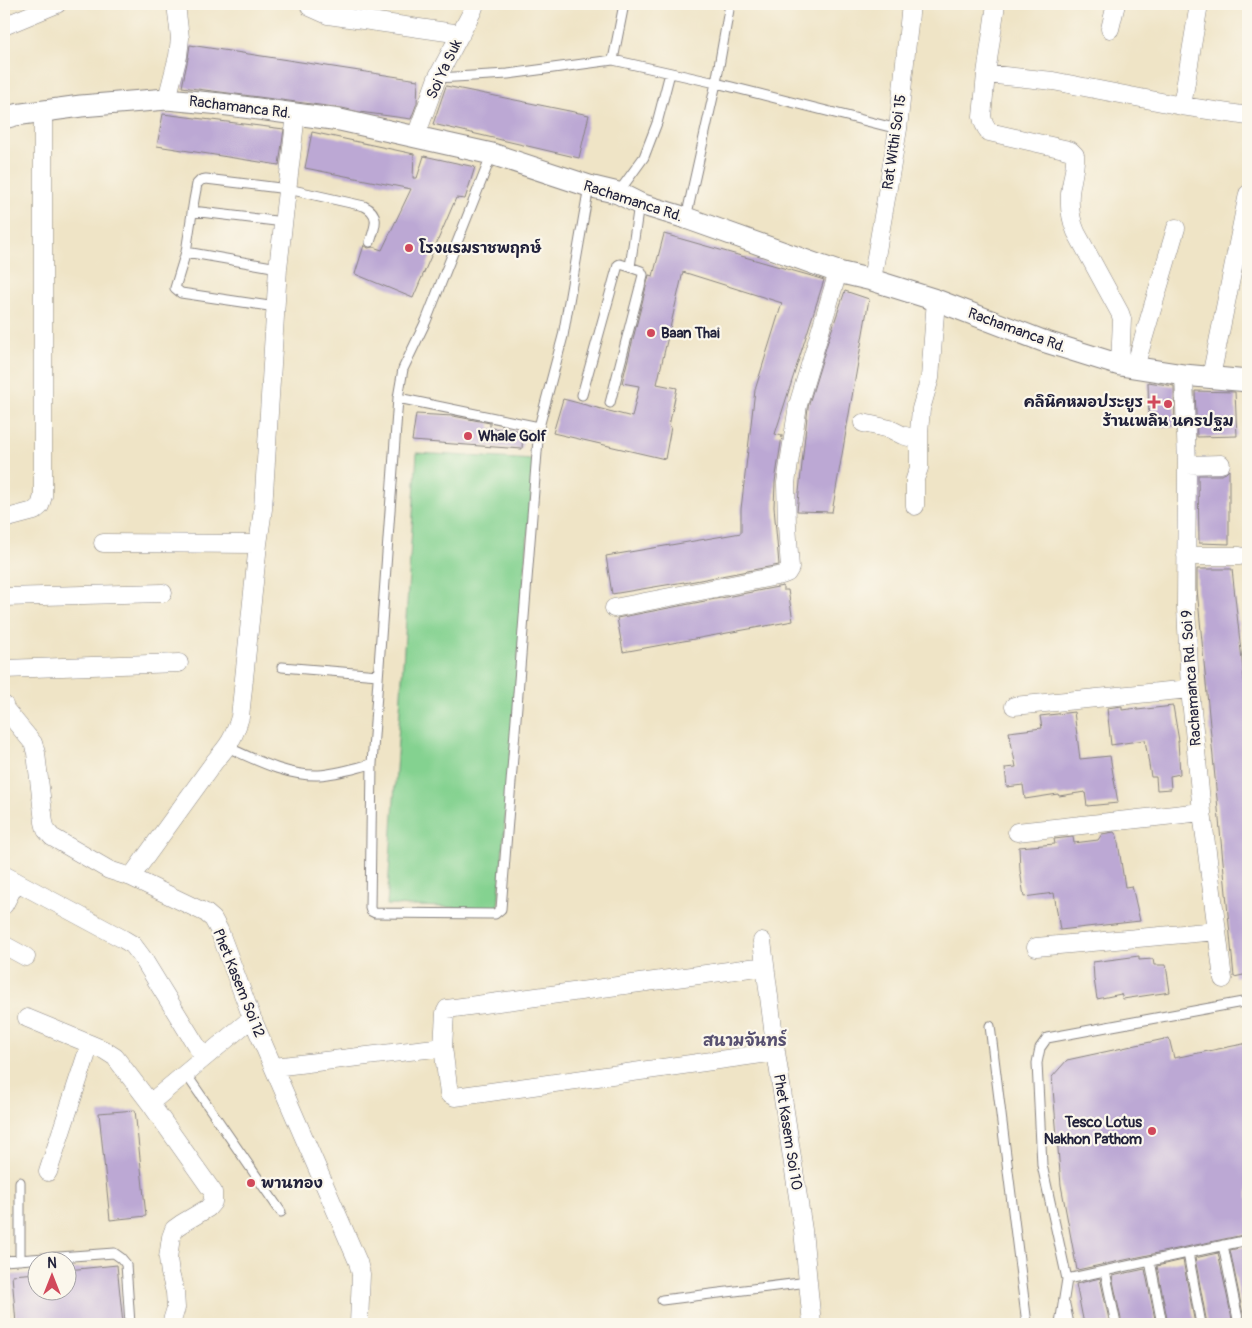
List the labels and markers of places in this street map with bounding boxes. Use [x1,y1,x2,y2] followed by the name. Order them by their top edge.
[419,238,542,258] place label: โรงแรมราชพฤกษ์
[403,242,415,254] marker: โรงแรมราชพฤกษ์
[661,324,720,343] place label: Baan Thai
[645,327,657,339] marker: Baan Thai
[1024,393,1143,413] place label: คลินิคหมอประยูร
[1147,395,1161,409] marker: คลินิคหมอประยูร
[1162,398,1174,410] marker: ร้านเพลิน นครปฐม
[1102,411,1234,431] place label: ร้านเพลิน นครปฐม
[478,427,548,446] place label: Whale Golf
[462,430,474,442] marker: Whale Golf
[1044,1113,1142,1149] place label: Tesco Lotus Nakhon Pathom
[1146,1125,1158,1137] marker: Tesco Lotus Nakhon Pathom
[261,1174,323,1193] place label: พานทอง
[245,1177,257,1189] marker: พานทอง

